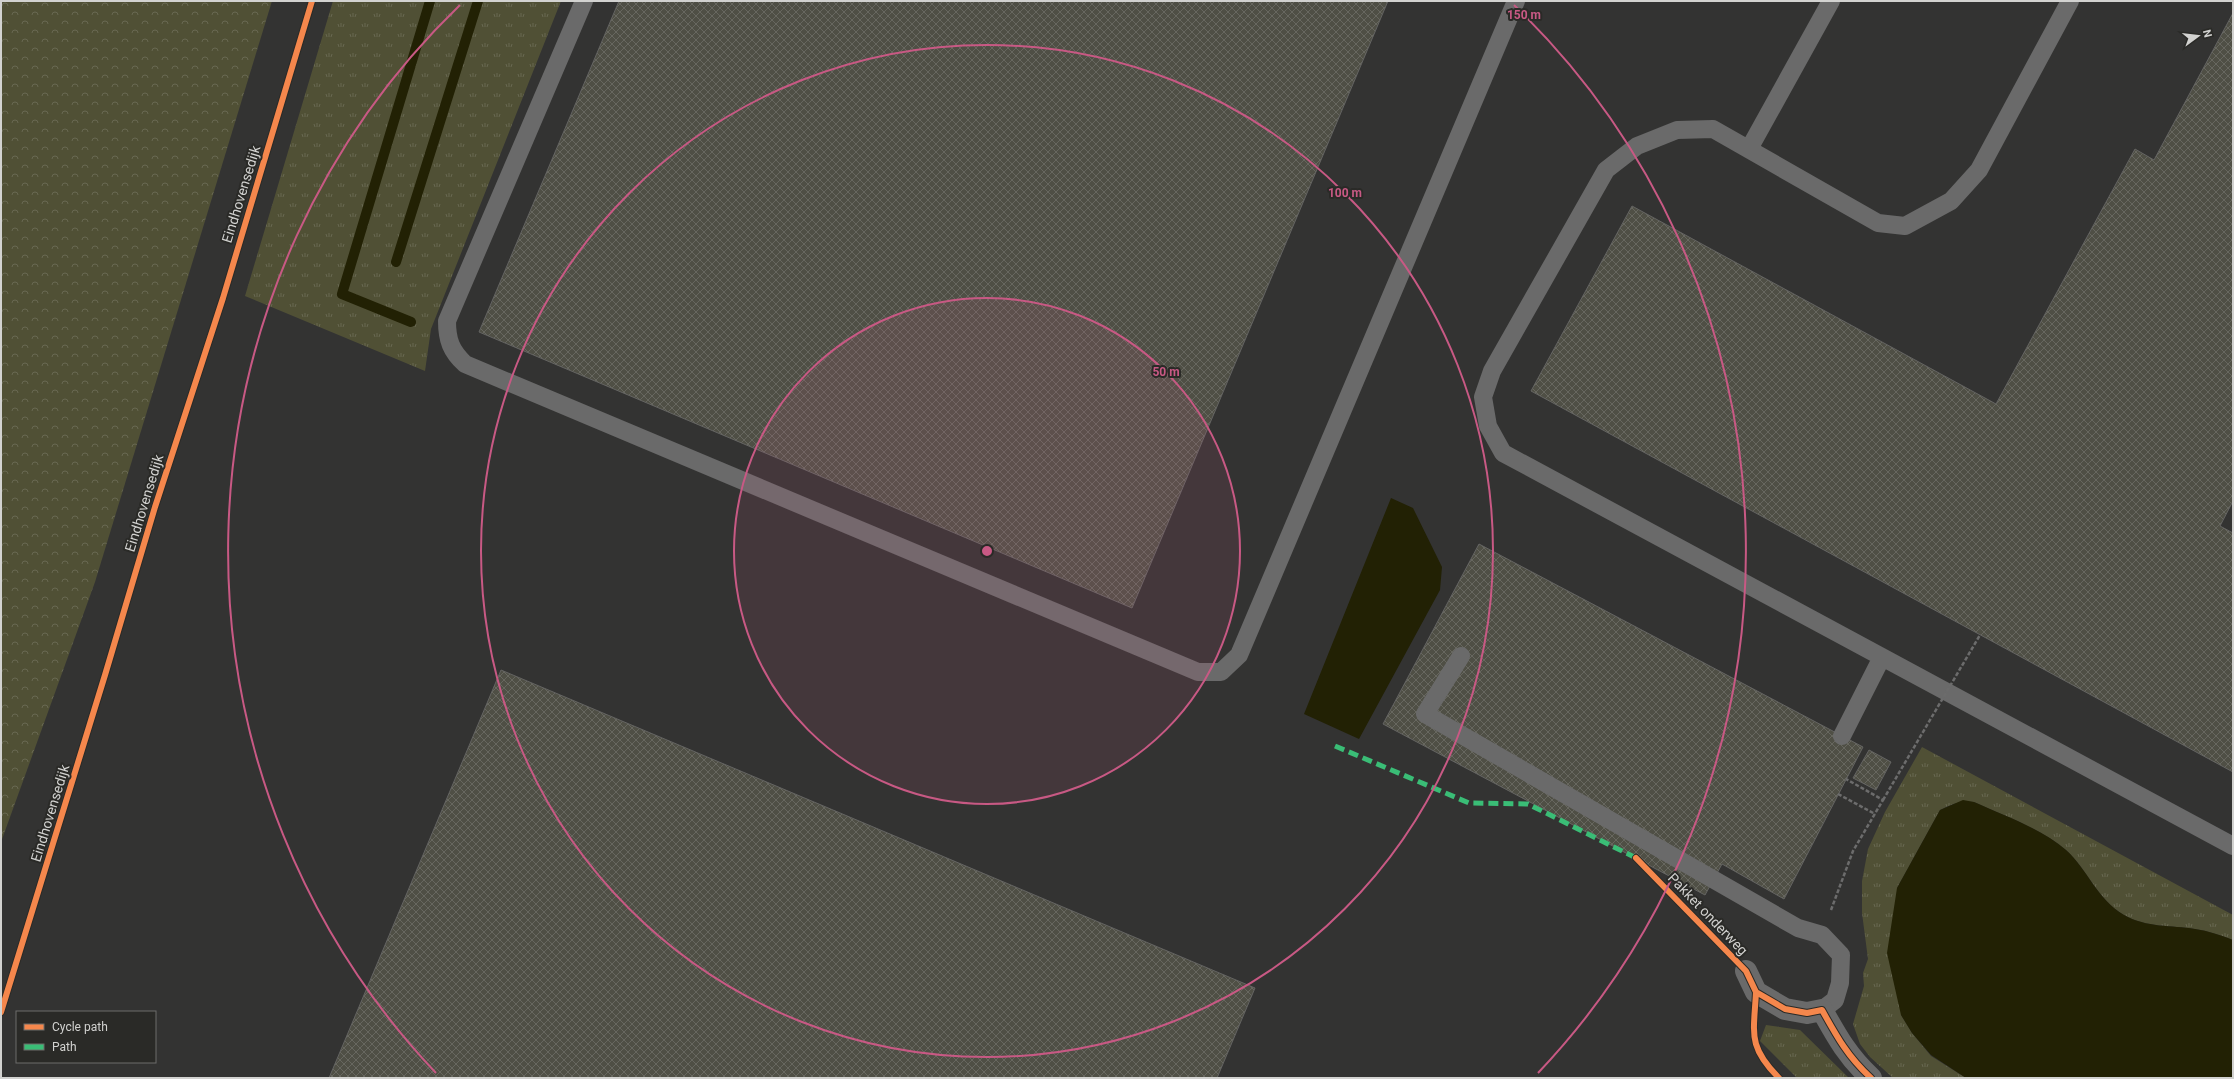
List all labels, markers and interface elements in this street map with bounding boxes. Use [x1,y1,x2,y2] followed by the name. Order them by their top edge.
[1507,8,1541,22] text: 150 m
[2178,16,2218,56] north arrow
[2200,28,2215,39] text: N
[219,143,264,245] street label: Eindhovensedijk
[1328,186,1362,200] text: 100 m
[1152,365,1180,379] text: 50 m
[122,452,167,554] street label: Eindhovensedijk
[980,544,994,558] centre of rings
[28,762,73,864] street label: Eindhovensedijk
[1665,870,1751,958] street label: Pakket onderweg
[16,1011,156,1063] legend
[52,1020,108,1034] text: Cycle path
[52,1040,77,1054] text: Path

